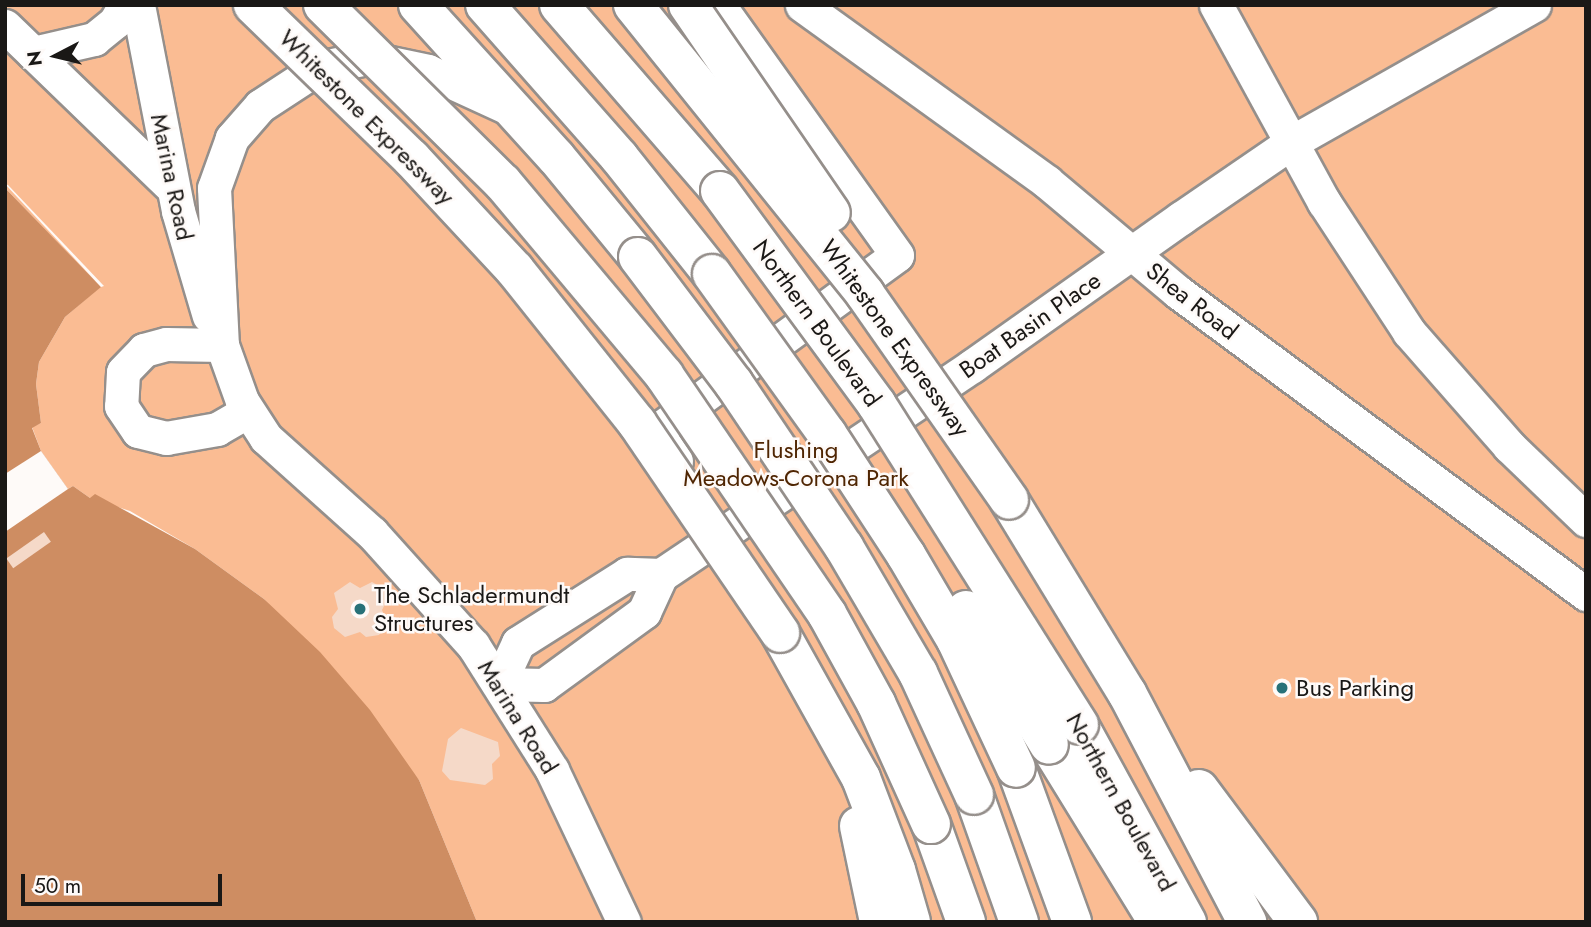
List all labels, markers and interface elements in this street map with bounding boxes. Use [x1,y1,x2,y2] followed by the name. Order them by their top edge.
[21,21,91,91] north arrow
[273,23,461,211] street label: Whitestone Expressway
[20,49,49,68] text: N
[145,111,199,243] street label: Marina Road
[747,234,887,412] street label: Northern Boulevard
[814,234,976,442] street label: Whitestone Expressway
[1140,256,1244,346] street label: Shea Road
[954,266,1106,384] street label: Boat Basin Place
[683,436,909,492] park label: Flushing Meadows-Corona Park
[374,581,569,637] place label: The Schladermundt Structures
[352,601,368,617] marker: The Schladermundt Structures
[472,655,564,779] street label: Marina Road
[1296,674,1414,702] place label: Bus Parking
[1274,680,1290,696] marker: Bus Parking
[1060,708,1182,896] street label: Northern Boulevard
[24,860,226,904] scale bar
[34,871,81,901] text: 50 m

